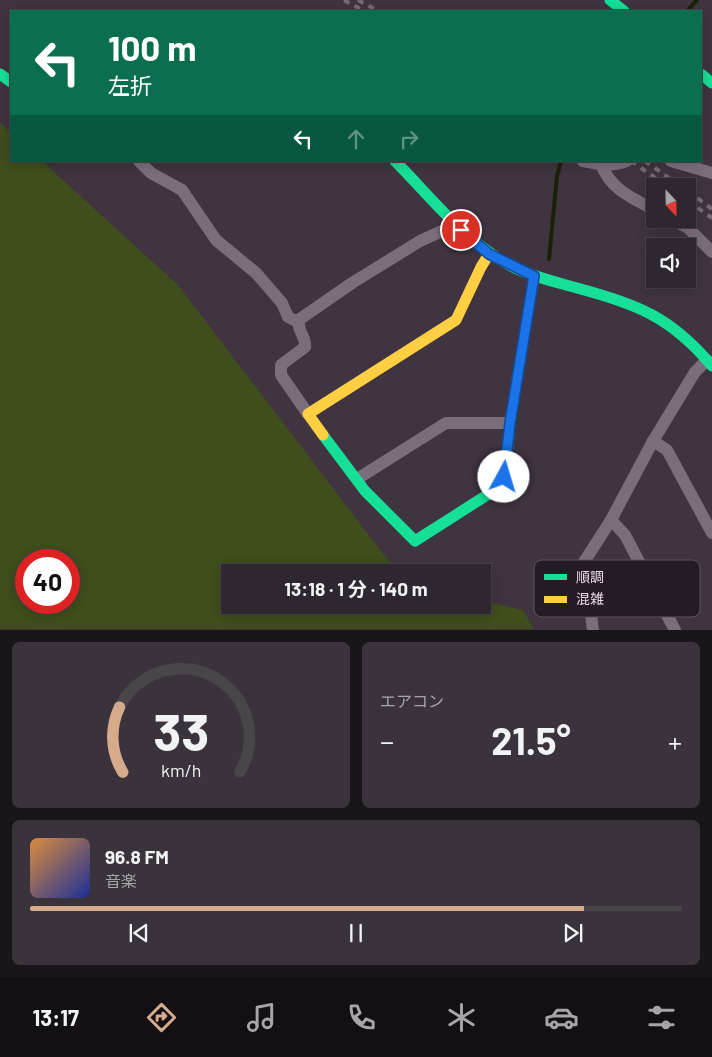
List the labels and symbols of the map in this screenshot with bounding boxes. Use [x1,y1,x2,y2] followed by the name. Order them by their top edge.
[646,178,696,228] north arrow
[440,209,482,251] pin
[477,450,529,502] position arrow
[15,549,80,614] speed limit sign: 40
[534,560,700,617] legend
[576,568,604,585] text: 順調
[576,590,604,607] text: 混雑

